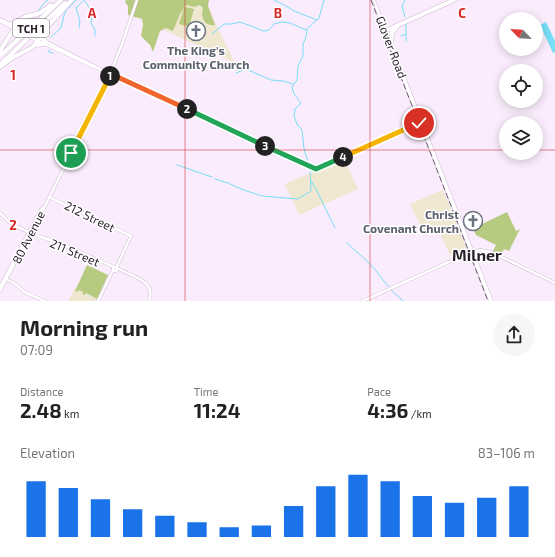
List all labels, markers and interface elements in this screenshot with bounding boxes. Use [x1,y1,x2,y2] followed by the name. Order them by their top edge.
[88,5,97,21] text: A
[274,5,282,21] text: B
[458,5,466,21] text: C
[499,12,543,56] north arrow
[499,12,543,160] map controls
[374,14,410,80] street label: Glover Road
[13,19,49,37] road number: TCH 1
[185,20,207,42] church icon: The King's Community Church
[143,43,249,72] place label: The King's Community Church
[499,64,543,108] button: locate
[100,66,120,86] pin: 1
[10,67,16,83] text: 1
[108,69,112,82] text: 1
[177,99,197,119] pin: 2
[184,102,190,115] text: 2
[402,106,436,140] pin
[408,112,430,134] icon: check
[499,116,543,160] button: layers
[54,136,88,170] pin
[255,136,275,156] pin: 3
[262,139,268,152] text: 3
[60,142,82,164] icon: arrive
[333,147,353,167] pin: 4
[339,150,347,163] text: 4
[63,198,118,234] street label: 212 Street
[363,207,459,235] place label: Christ Covenant Church
[9,208,47,266] street label: 80 Avenue
[462,210,484,232] church icon: Christ Covenant Church
[9,217,17,233] text: 2
[48,235,102,269] street label: 211 Street
[452,245,502,264] district label: Milner
[20,314,148,340] text: Morning run
[493,314,535,356] button: share
[20,342,53,358] text: 07:09
[20,385,63,398] text: Distance
[194,385,218,398] text: Time
[367,385,391,398] text: Pace
[20,398,62,422] text: 2.48
[194,398,240,422] text: 11:24
[367,398,408,422] text: 4:36
[62,407,79,420] text: km
[408,407,432,420] text: /km
[20,445,75,461] text: Elevation
[478,445,535,461] text: 83–106 m

